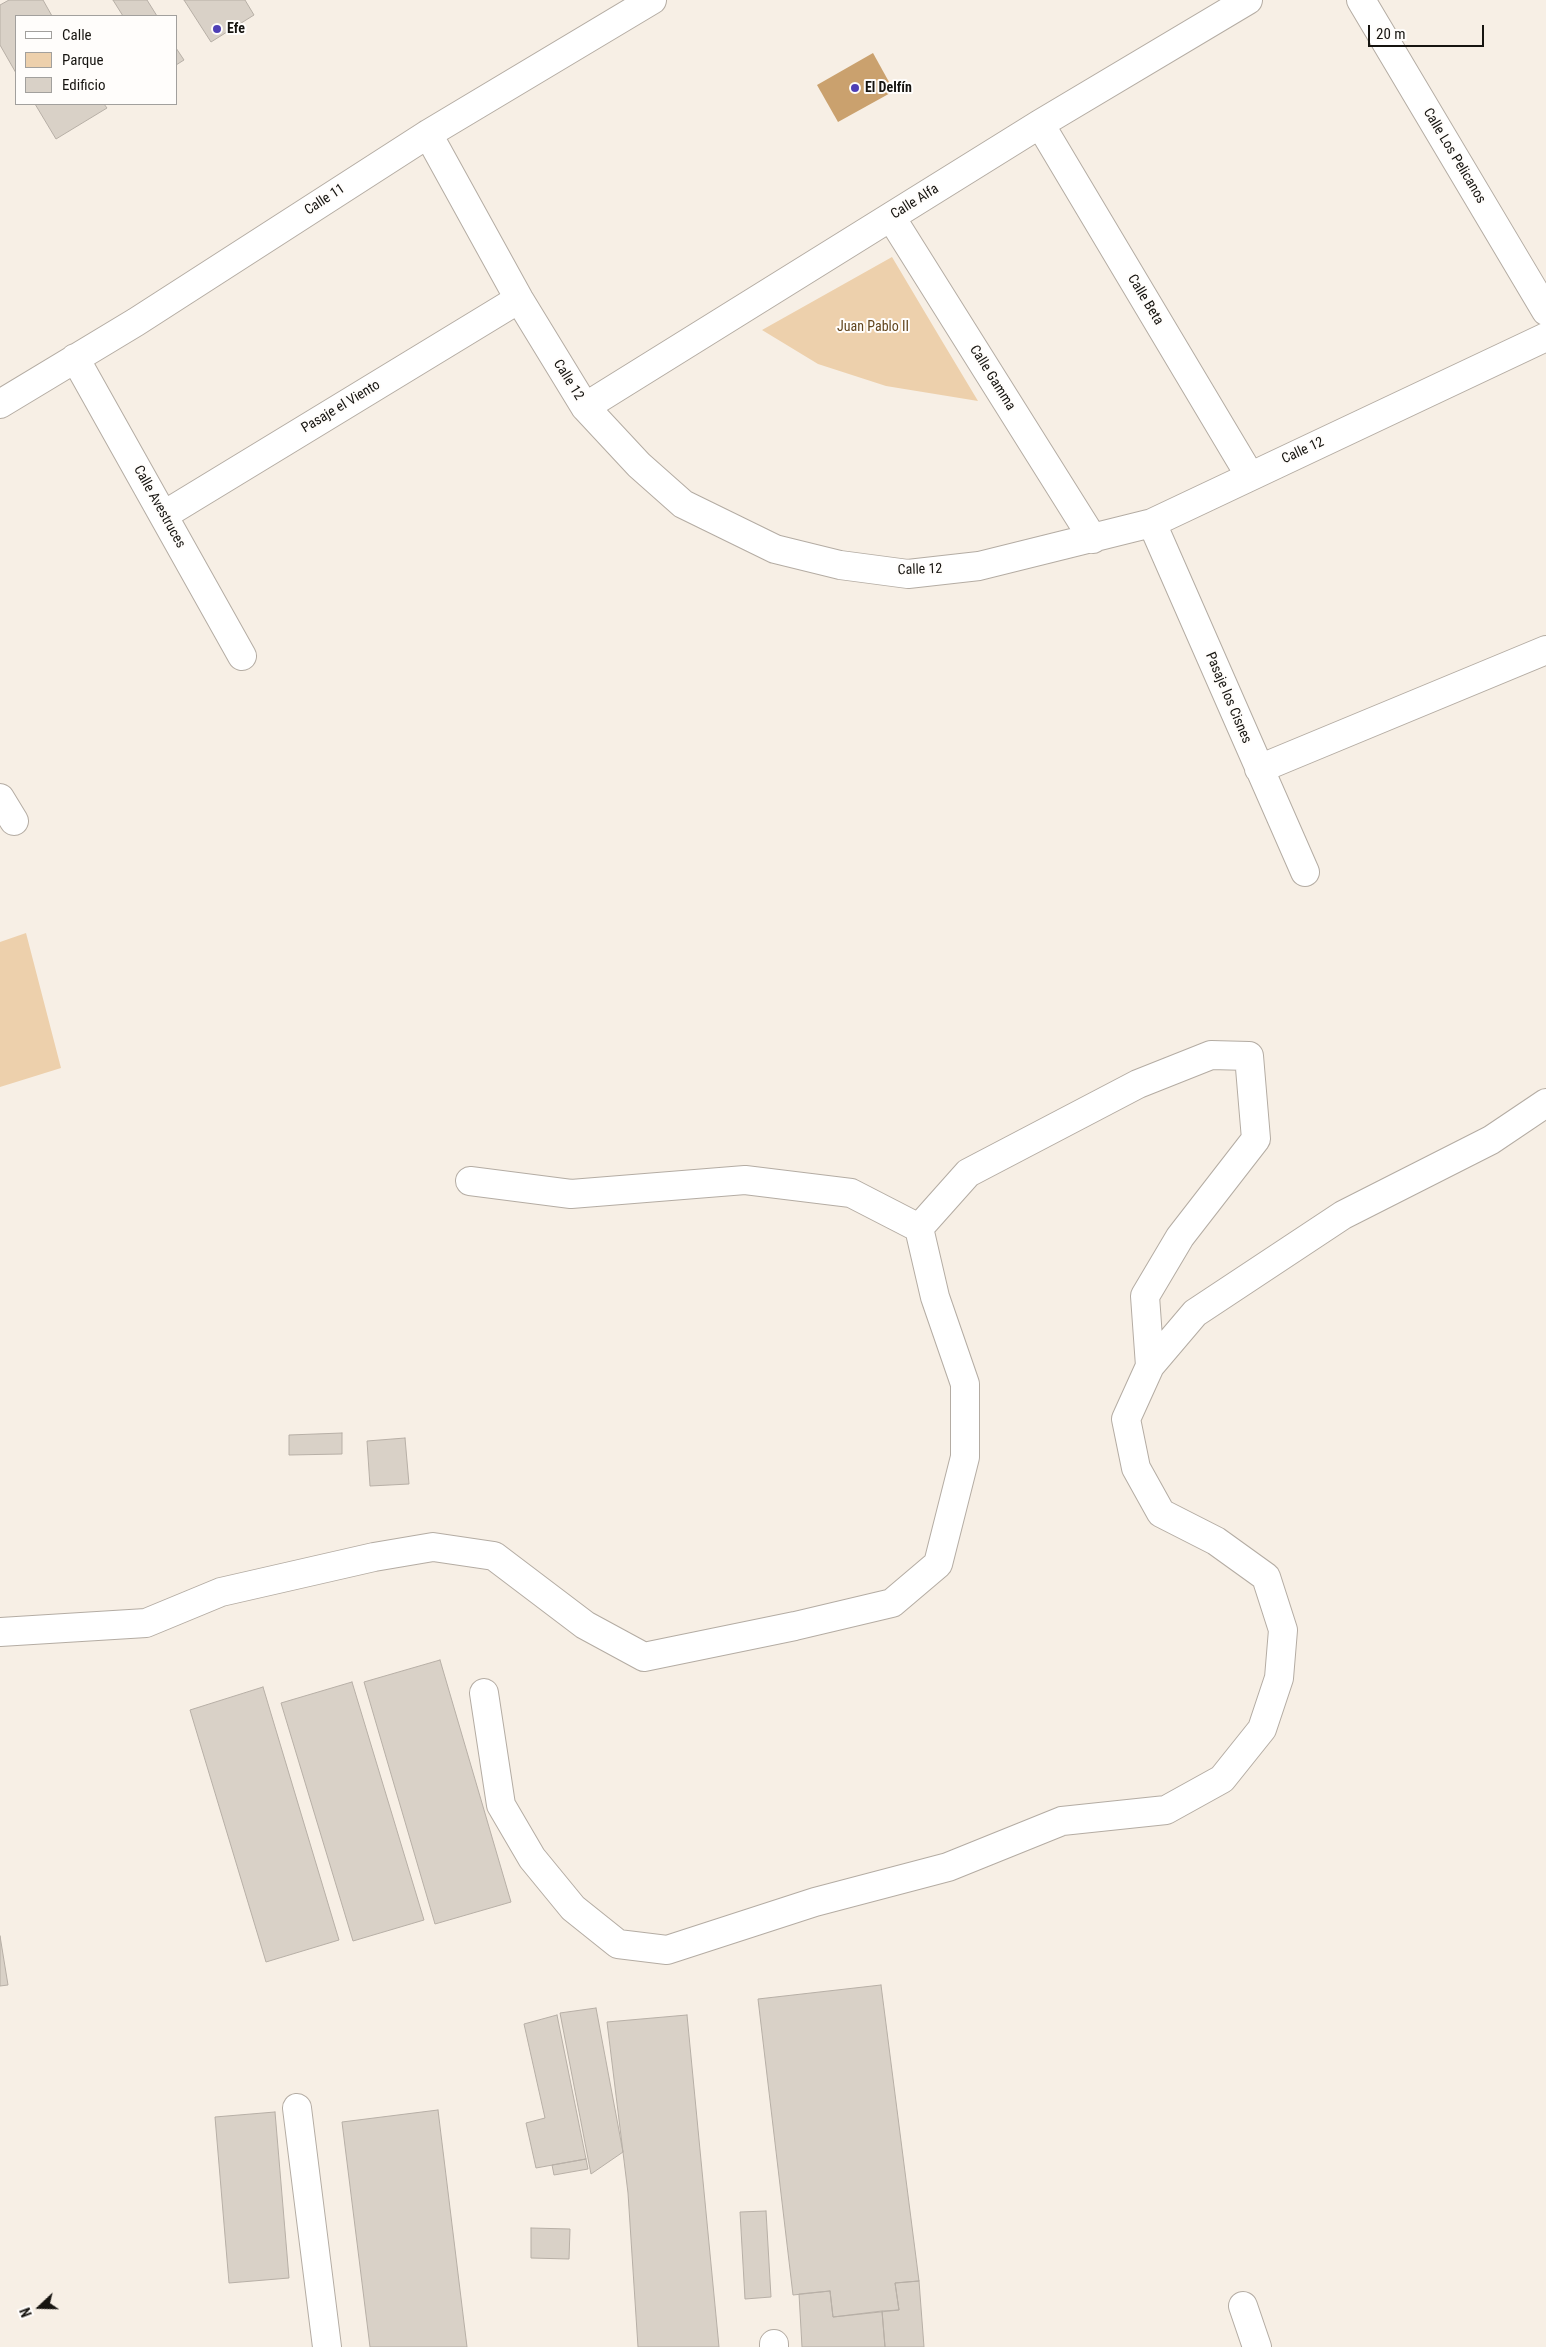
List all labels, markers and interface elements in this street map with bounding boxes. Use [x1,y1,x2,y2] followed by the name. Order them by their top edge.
[15,15,178,105] legend
[1371,15,1487,47] scale bar
[227,21,245,37] place label: Efe
[211,23,223,35] marker: Efe
[1376,25,1406,43] text: 20 m
[62,26,92,44] text: Calle
[62,51,104,69] text: Parque
[62,76,105,94] text: Edificio
[865,80,912,96] place label: El Delfín
[849,82,861,94] marker: El Delfín
[1419,105,1489,207] street label: Calle Los Pelicanos
[302,181,348,219] street label: Calle 11
[888,181,942,223] street label: Calle Alfa
[1123,272,1167,328] street label: Calle Beta
[837,319,909,335] park label: Juan Pablo II
[965,342,1019,414] street label: Calle Gamma
[549,357,587,403] street label: Calle 12
[299,377,383,437] street label: Pasaje el Viento
[1279,434,1327,468] street label: Calle 12
[129,463,189,551] street label: Calle Avestruces
[897,561,943,579] street label: Calle 12
[1201,650,1255,746] street label: Pasaje los Cisnes
[15,2282,65,2332] north arrow
[17,2306,35,2319] text: N

